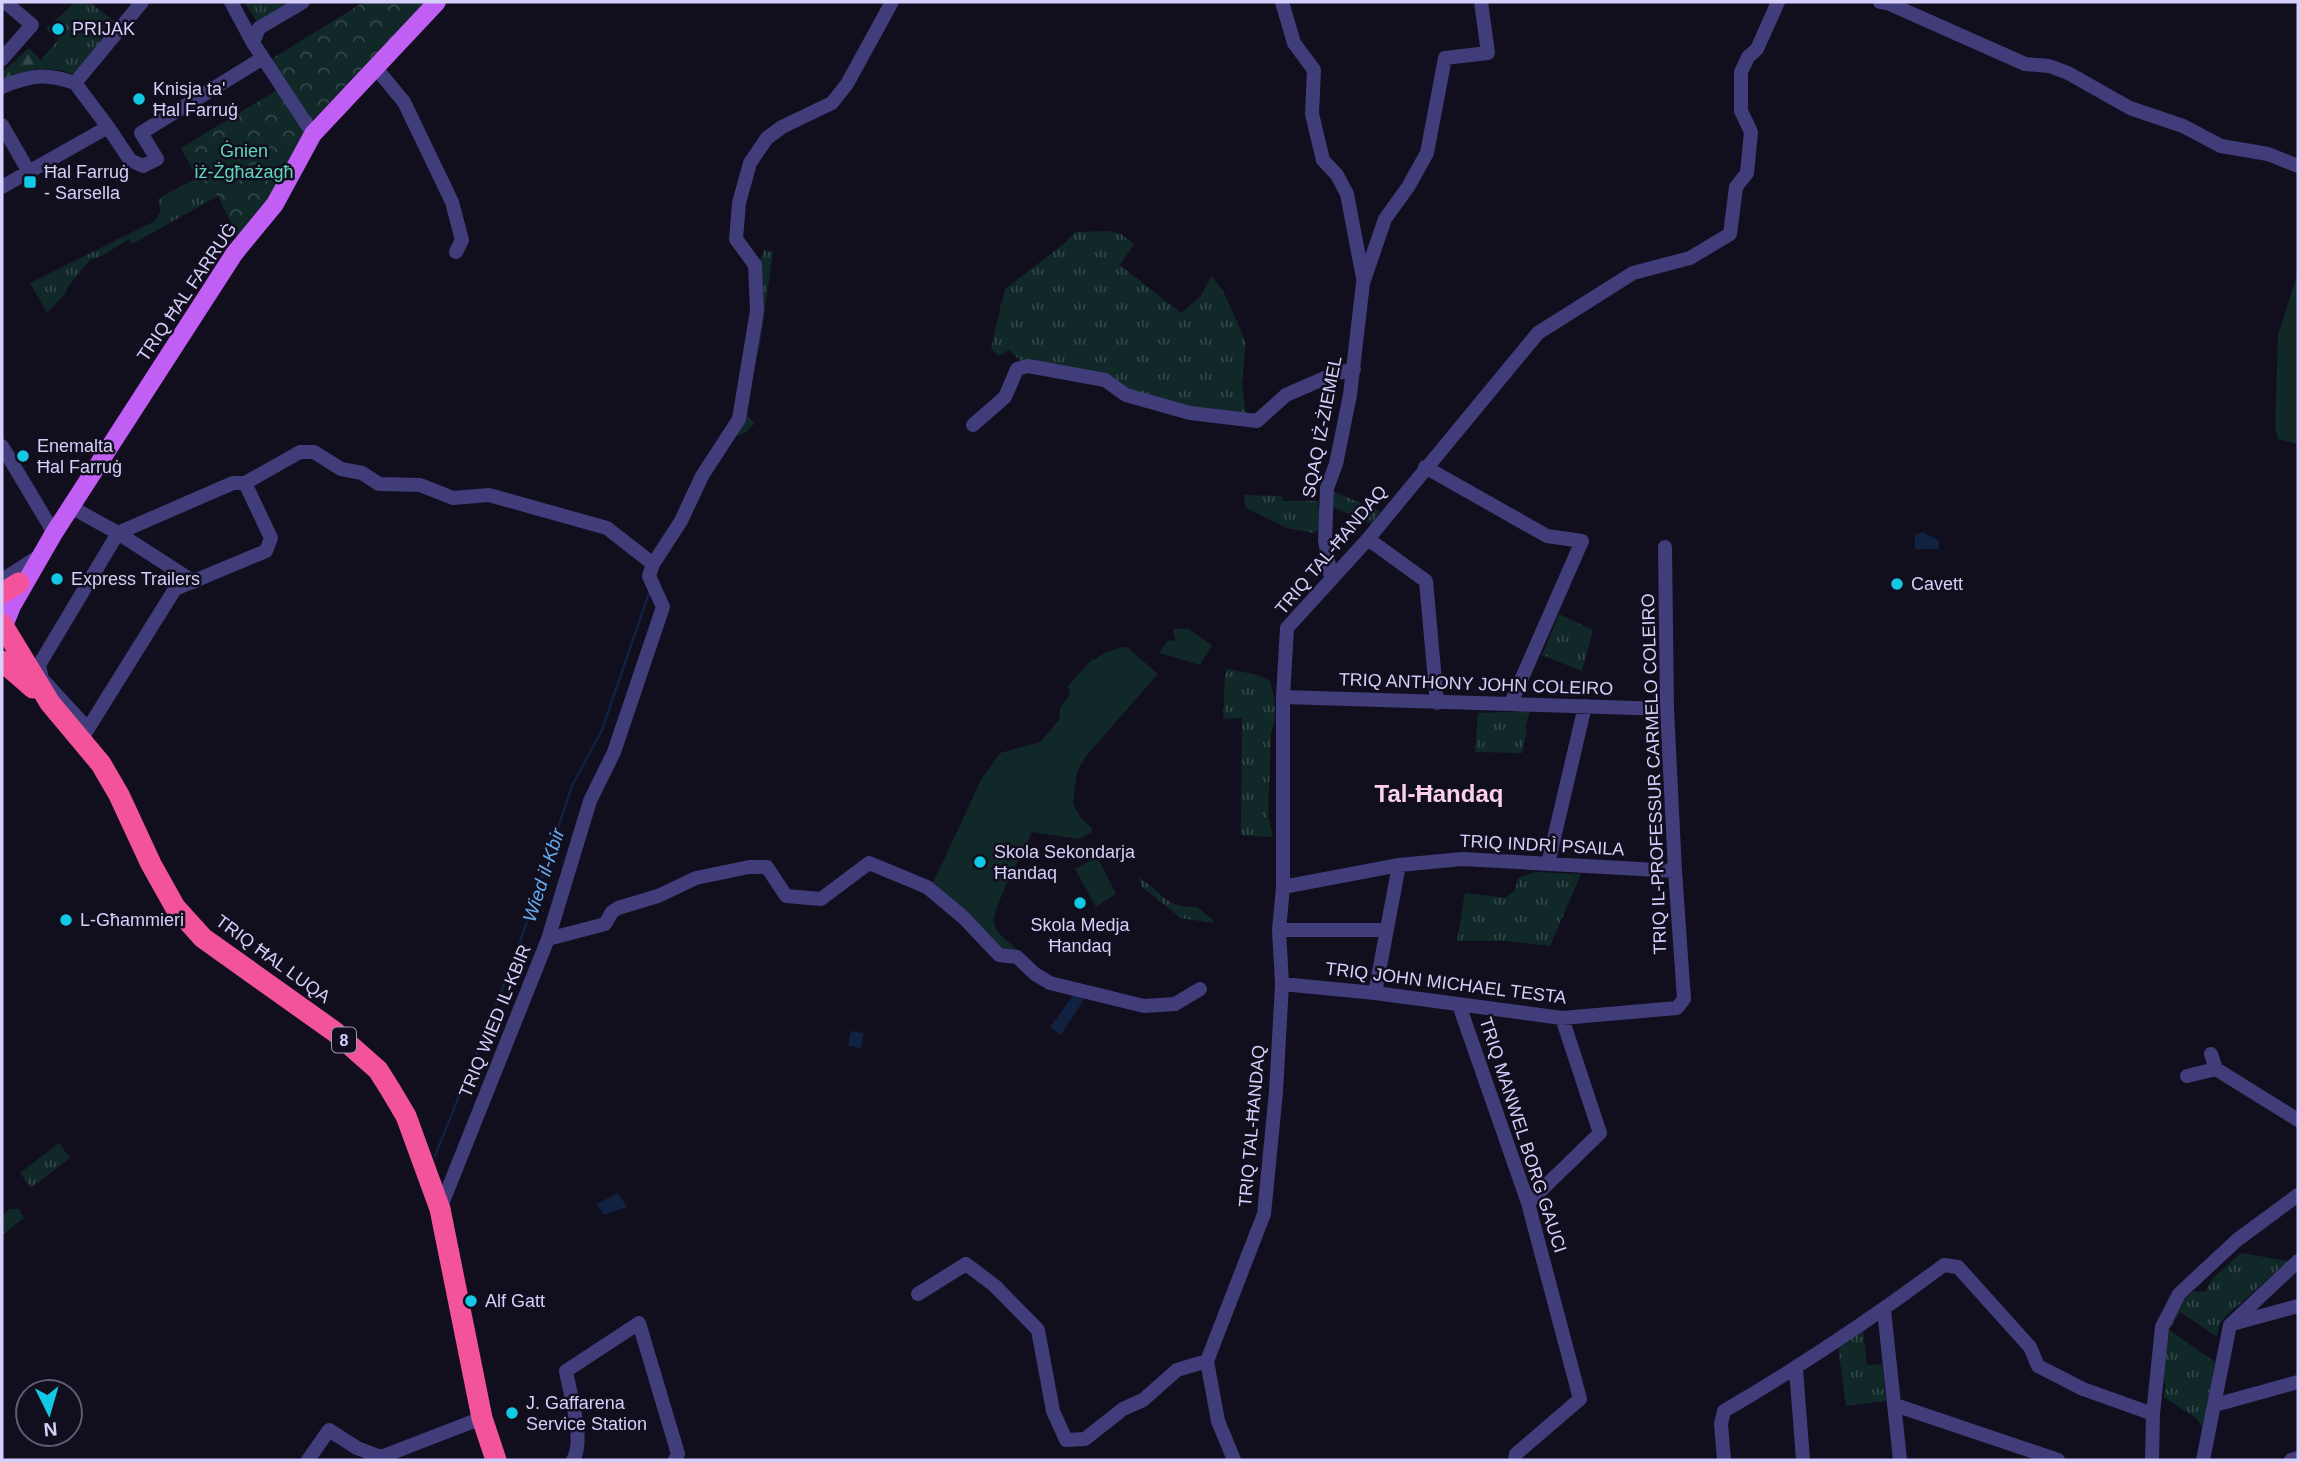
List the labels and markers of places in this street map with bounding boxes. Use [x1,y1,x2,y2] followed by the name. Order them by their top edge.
[72,19,135,39] place label: PRIJAK
[50,21,66,37] marker: PRIJAK
[153,79,238,120] place label: Knisja ta' Ħal Farruġ
[131,91,147,107] marker: Knisja ta' Ħal Farruġ
[44,162,129,203] place label: Ħal Farruġ - Sarsella
[22,174,38,190] marker: Ħal Farruġ - Sarsella
[37,436,122,477] place label: Enemalta Ħal Farruġ
[15,448,31,464] marker: Enemalta Ħal Farruġ
[71,569,200,589] place label: Express Trailers
[49,571,65,587] marker: Express Trailers
[1911,574,1963,594] place label: Cavett
[1889,576,1905,592] marker: Cavett
[994,842,1136,883] place label: Skola Sekondarja Ħandaq
[972,854,988,870] marker: Skola Sekondarja Ħandaq
[1072,895,1088,911] marker: Skola Medja Ħandaq
[80,910,184,930] place label: L-Għammieri
[58,912,74,928] marker: L-Għammieri
[1030,915,1131,956] place label: Skola Medja Ħandaq
[485,1291,545,1311] place label: Alf Gatt
[463,1293,479,1309] marker: Alf Gatt
[526,1393,647,1434] place label: J. Gaffarena Service Station
[504,1405,520,1421] marker: J. Gaffarena Service Station

